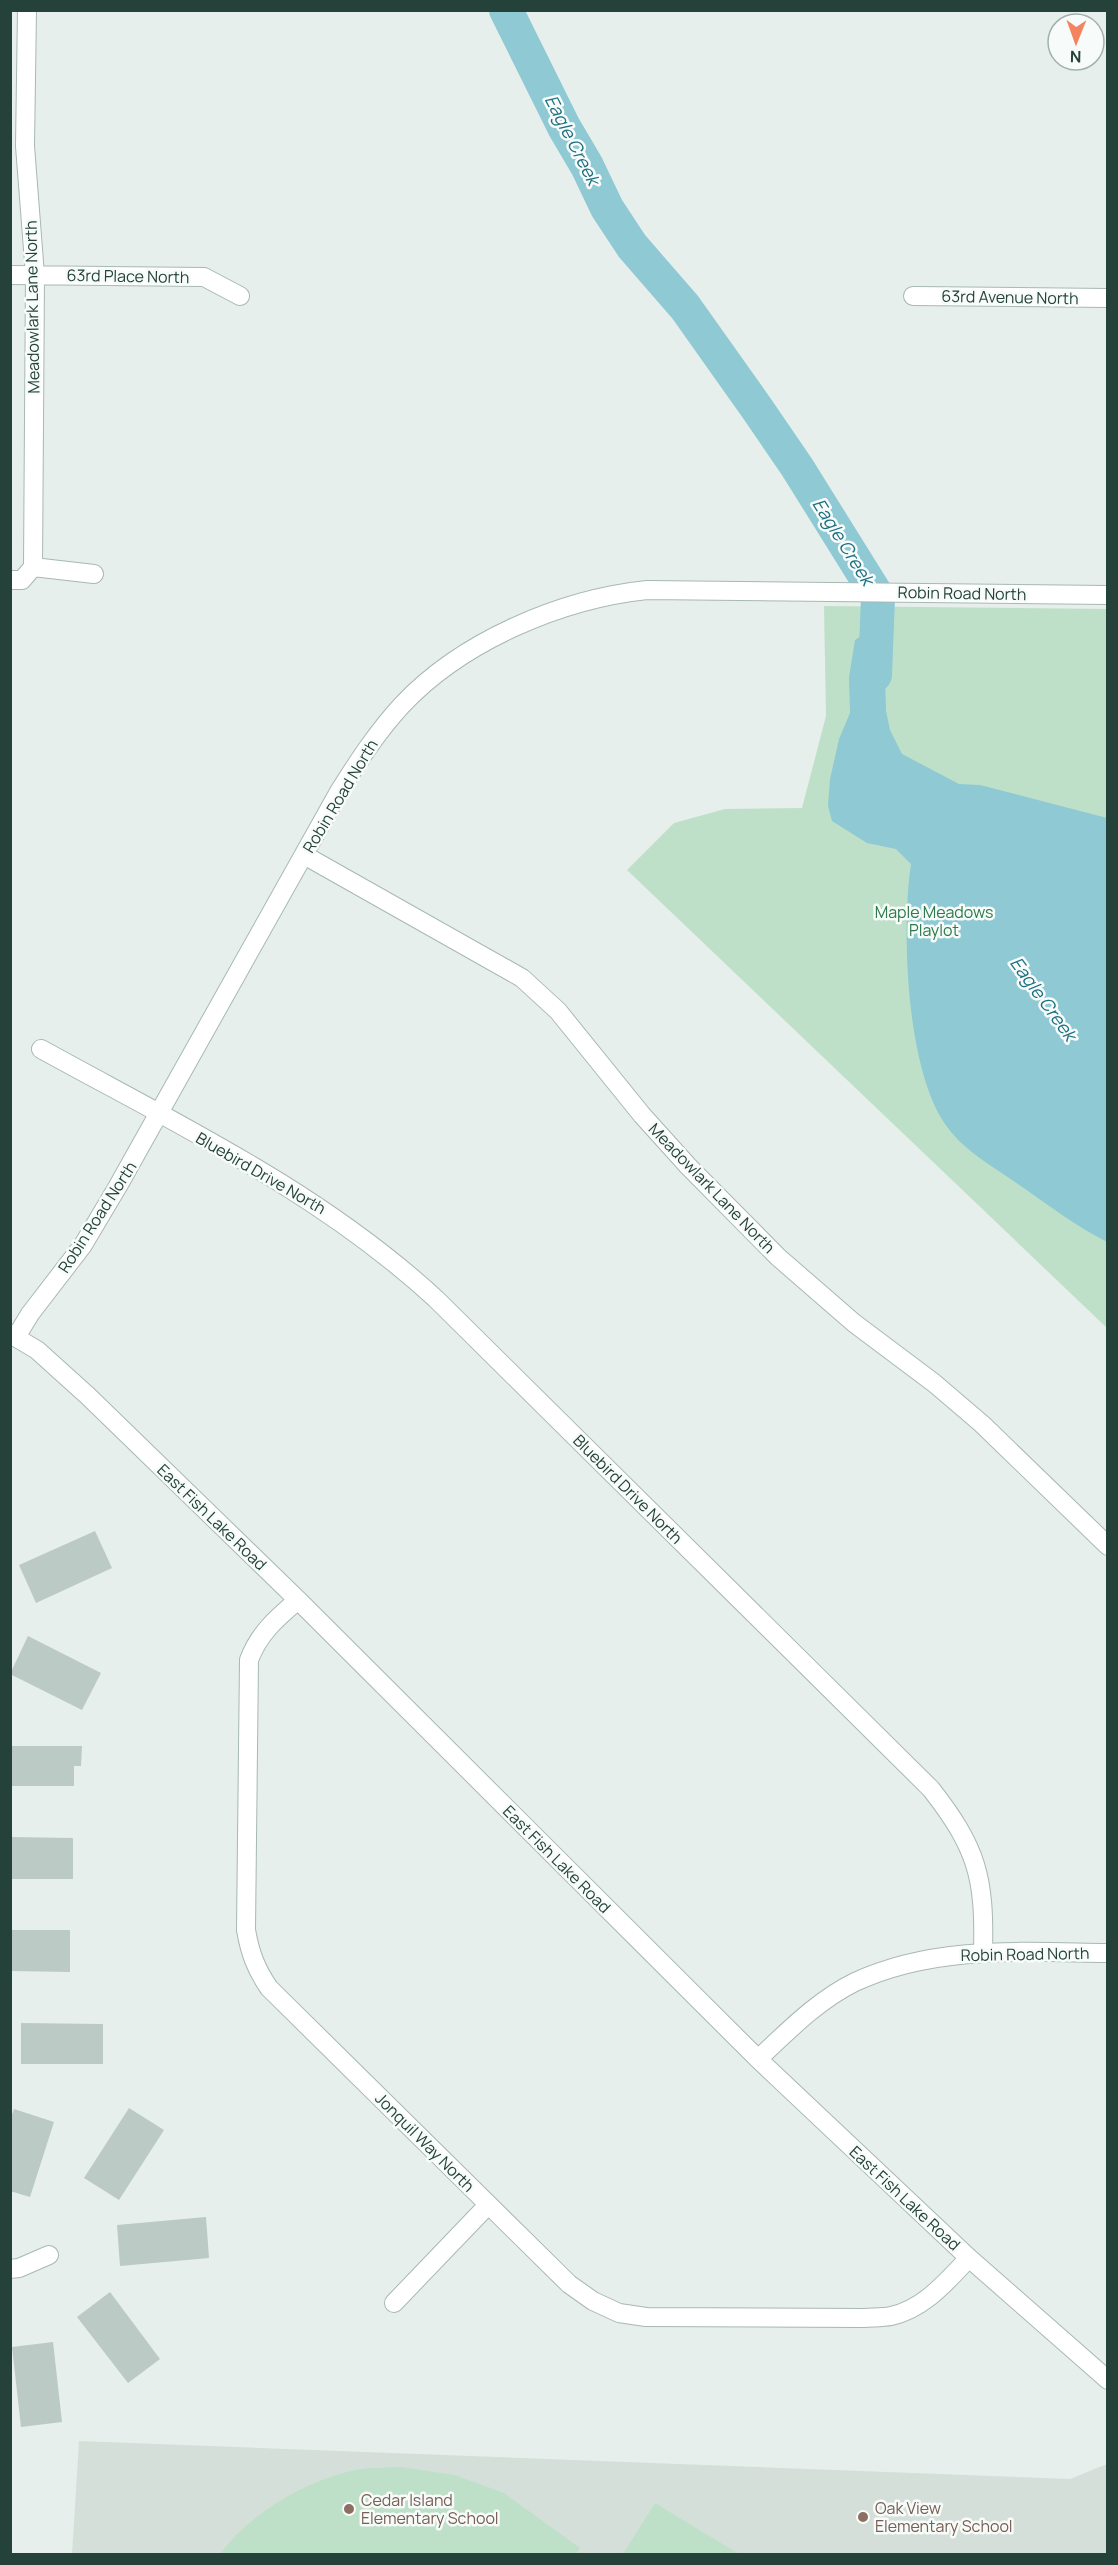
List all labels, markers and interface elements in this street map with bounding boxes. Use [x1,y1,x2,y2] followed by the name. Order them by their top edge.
[1046,12,1106,72] north arrow
[1070,46,1082,68] text: N
[540,90,607,192] water label: Eagle Creek
[19,220,45,394] street label: Meadowlark Lane North
[67,264,189,288] street label: 63rd Place North
[941,285,1079,309] street label: 63rd Avenue North
[808,493,882,592] water label: Eagle Creek
[897,581,1027,605] street label: Robin Road North
[297,735,383,857] street label: Robin Road North
[875,901,993,941] park label: Maple Meadows Playlot
[1005,952,1084,1048] water label: Eagle Creek
[644,1118,780,1258] street label: Meadowlark Lane North
[192,1127,330,1219] street label: Bluebird Drive North
[53,1157,141,1277] street label: Robin Road North
[568,1429,688,1549] street label: Bluebird Drive North
[152,1459,272,1575] street label: East Fish Lake Road
[498,1800,616,1918] street label: East Fish Lake Road
[960,1942,1090,1966] street label: Robin Road North
[370,2087,480,2197] street label: Jonquil Way North
[845,2141,965,2255] street label: East Fish Lake Road
[361,2489,499,2529] place label: Cedar Island Elementary School
[875,2497,1013,2537] place label: Oak View Elementary School
[342,2502,356,2516] marker: Cedar Island Elementary School
[856,2510,870,2524] marker: Oak View Elementary School

